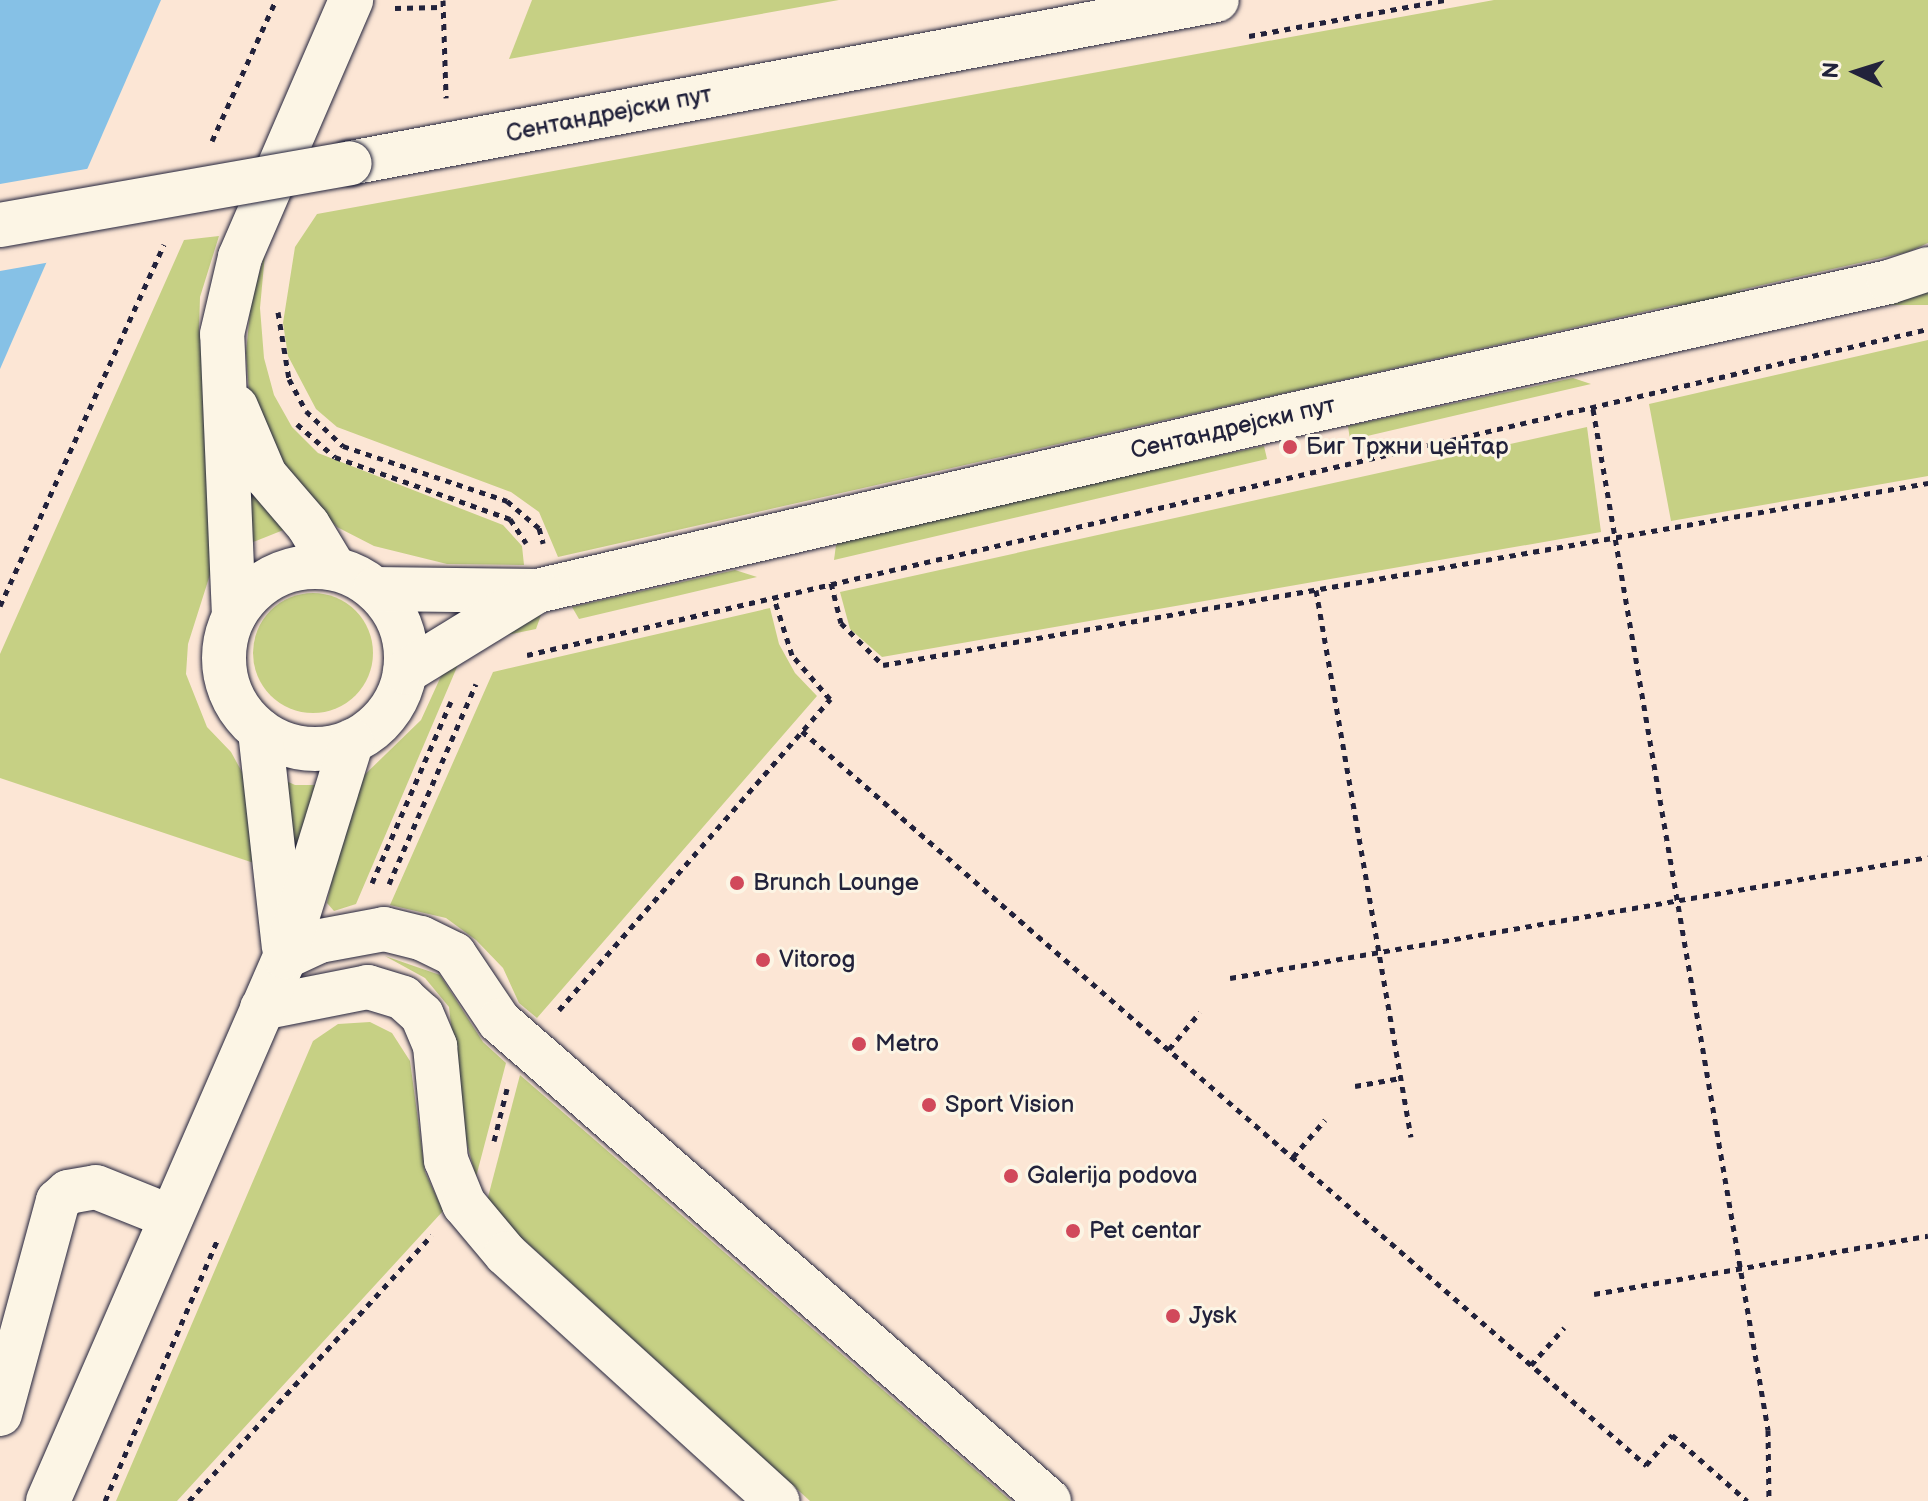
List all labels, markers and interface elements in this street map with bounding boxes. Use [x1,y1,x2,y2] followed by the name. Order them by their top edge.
[1816,32,1896,112] north arrow
[1818,61,1846,79] text: N
[504,80,714,148] street label: Сентандрејски пут
[1128,390,1338,466] street label: Сентандрејски пут
[1306,433,1509,461] place label: Биг Тржни центар
[1281,438,1299,456] marker: Биг Тржни центар
[753,869,919,897] place label: Brunch Lounge
[728,874,746,892] marker: Brunch Lounge
[779,946,855,974] place label: Vitorog
[754,951,772,969] marker: Vitorog
[875,1030,939,1058] place label: Metro
[850,1035,868,1053] marker: Metro
[945,1091,1075,1119] place label: Sport Vision
[920,1096,938,1114] marker: Sport Vision
[1027,1162,1198,1190] place label: Galerija podova
[1002,1167,1020,1185] marker: Galerija podova
[1089,1217,1201,1245] place label: Pet centar
[1064,1222,1082,1240] marker: Pet centar
[1189,1302,1236,1330] place label: Jysk
[1164,1307,1182,1325] marker: Jysk

